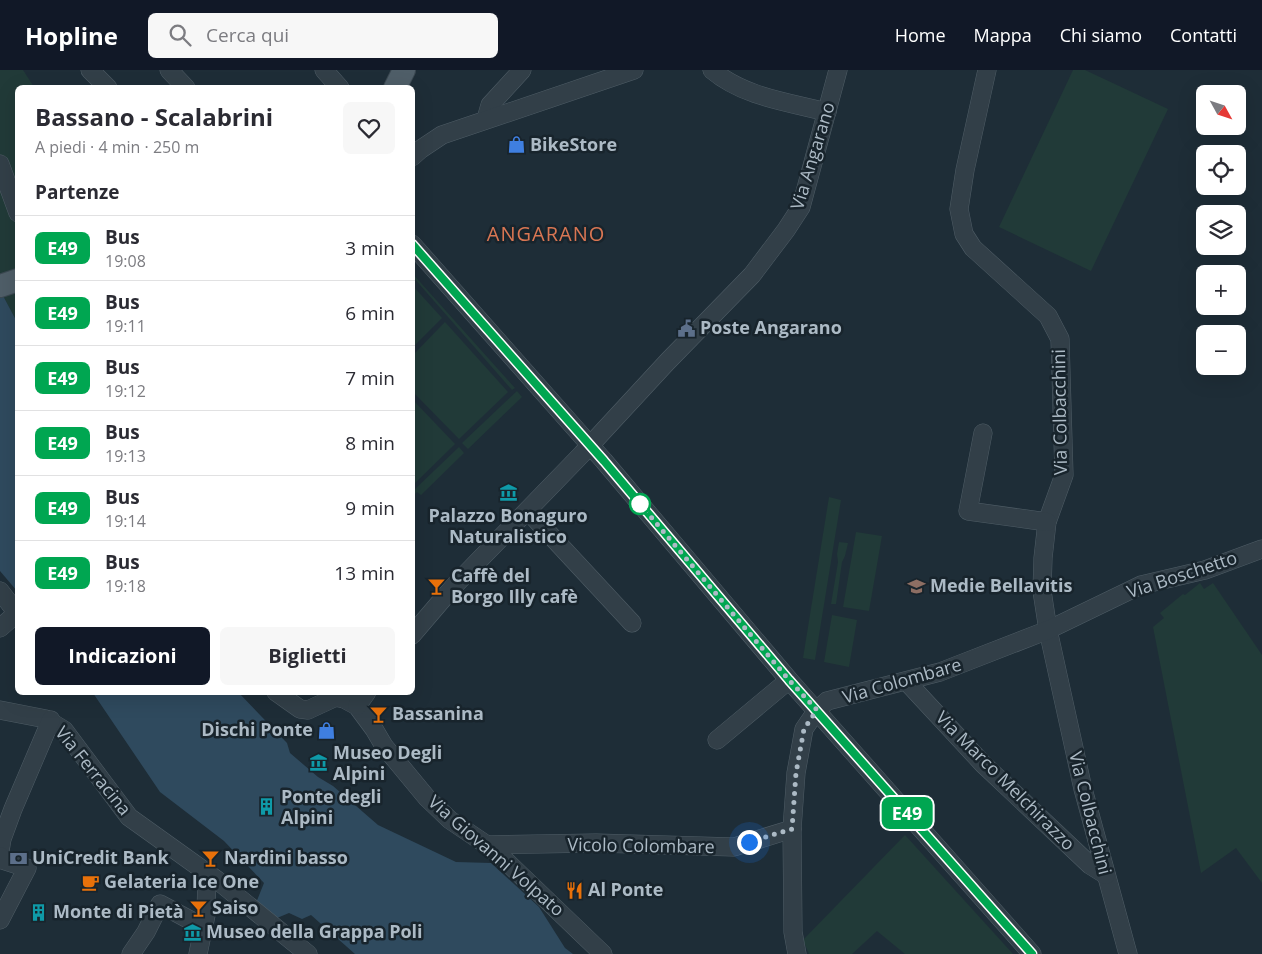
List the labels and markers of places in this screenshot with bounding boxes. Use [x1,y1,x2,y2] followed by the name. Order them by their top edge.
[530,132,617,156] place label: BikeStore
[506,135,526,155] shop icon: BikeStore
[700,315,842,339] place label: Poste Angarano
[676,318,696,338] public building icon: Poste Angarano
[498,483,518,503] museum icon: Palazzo Bonaguro Naturalistico
[629,493,651,515] unlabelled marker
[428,503,588,548] place label: Palazzo Bonaguro Naturalistico
[451,563,578,608] place label: Caffè del Borgo Illy cafè
[930,573,1072,597] place label: Medie Bellavitis
[427,576,447,596] bar icon: Caffè del Borgo Illy cafè
[906,576,926,596] school or university icon: Medie Bellavitis
[392,701,484,725] place label: Bassanina
[368,704,388,724] bar icon: Bassanina
[201,717,313,741] place label: Dischi Ponte
[317,720,337,740] shop icon: Dischi Ponte
[333,740,442,785] place label: Museo Degli Alpini
[309,753,329,773] museum icon: Museo Degli Alpini
[281,784,382,829] place label: Ponte degli Alpini
[257,797,277,817] building icon: Ponte degli Alpini
[32,845,169,869] place label: UniCredit Bank
[224,845,348,869] place label: Nardini basso
[8,848,28,868] bank icon: UniCredit Bank
[200,848,220,868] bar icon: Nardini basso
[104,869,259,893] place label: Gelateria Ice One
[80,872,100,892] cafe icon: Gelateria Ice One
[588,877,663,901] place label: Al Ponte
[564,880,584,900] restaurant icon: Al Ponte
[212,895,258,919] place label: Saiso
[188,898,208,918] bar icon: Saiso
[53,899,184,923] place label: Monte di Pietà
[29,902,49,922] building icon: Monte di Pietà
[206,919,423,943] place label: Museo della Grappa Poli
[182,922,202,942] museum icon: Museo della Grappa Poli

